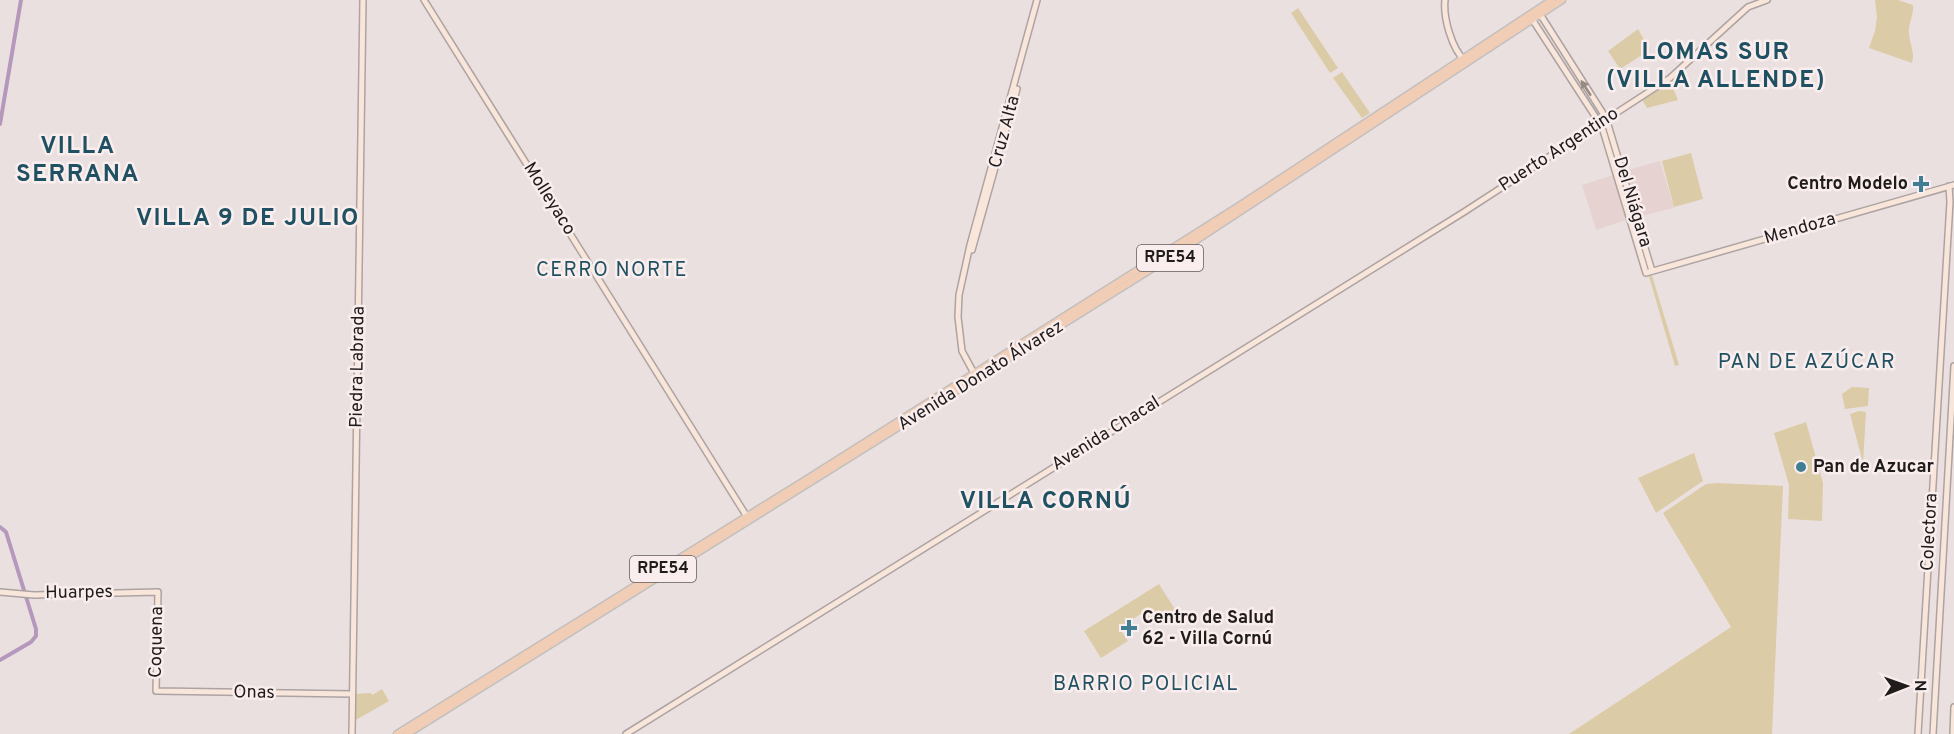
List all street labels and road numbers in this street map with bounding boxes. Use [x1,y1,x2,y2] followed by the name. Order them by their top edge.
[984,93,1026,171] street label: Cruz Alta
[1495,103,1623,197] street label: Puerto Argentino
[1607,154,1657,250] street label: Del Niágara
[518,158,580,240] street label: Molleyaco
[1762,208,1838,250] street label: Mendoza
[1137,245,1203,271] road number: RPE54
[345,306,371,428] street label: Piedra Labrada
[893,314,1068,436] street label: Avenida Donato Álvarez
[1048,392,1164,476] street label: Avenida Chacal
[1916,492,1944,572] street label: Colectora
[630,556,696,582] road number: RPE54
[45,581,113,605] street label: Huarpes
[145,606,169,678] street label: Coquena
[233,681,275,705] street label: Onas

